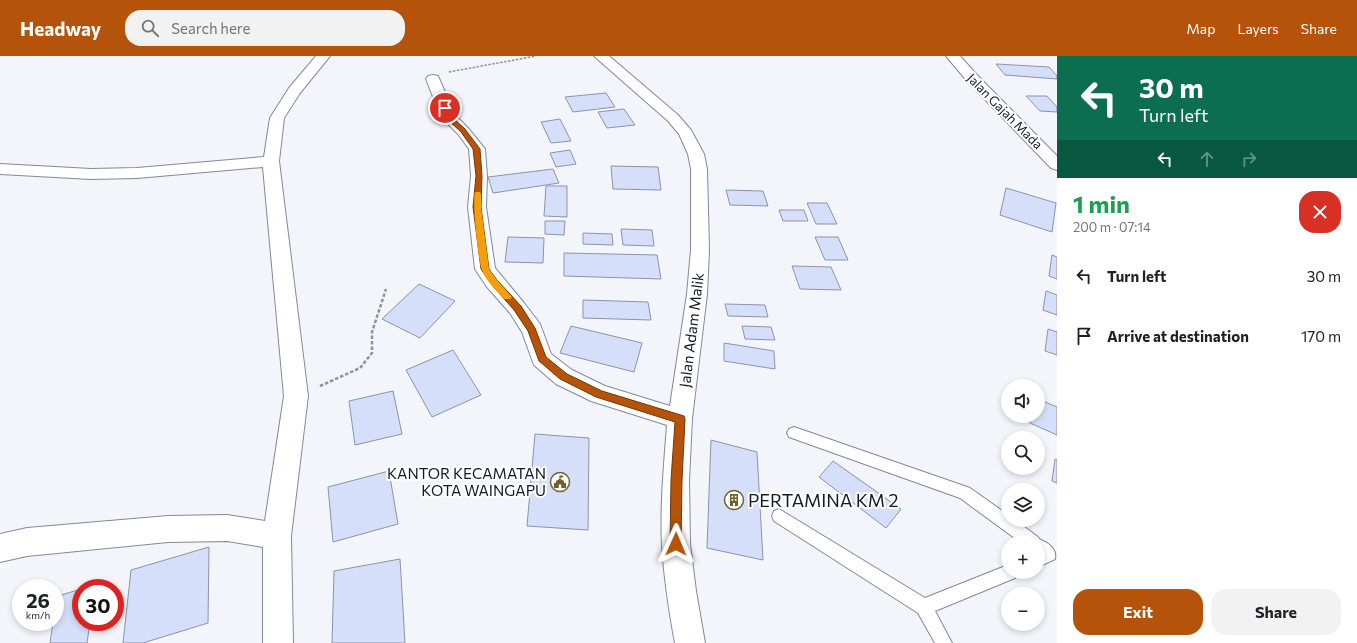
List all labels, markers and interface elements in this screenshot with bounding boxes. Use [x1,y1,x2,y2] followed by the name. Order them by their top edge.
[125,10,405,46] search box
[20,17,101,40] text: Headway
[139,17,161,39] icon: search
[171,19,251,37] text: Search here
[1187,20,1215,37] text: Map
[1237,20,1279,37] text: Layers
[1301,20,1337,37] text: Share
[964,70,1046,152] street label: Jalan Gajah Mada
[1139,70,1204,104] text: 30 m
[1073,72,1125,124] icon: left
[428,91,462,125] pin
[434,97,456,119] icon: arrive
[1139,104,1208,126] text: Turn left
[1154,148,1176,170] icon: left
[1196,148,1218,170] icon: ahead
[1238,148,1260,170] icon: right
[1073,189,1130,218] text: 1 min
[1299,191,1341,233] button: close
[1073,219,1151,235] text: 200 m · 07:14
[1073,265,1095,287] icon: left
[1107,267,1166,285] text: Turn left
[1307,267,1341,285] text: 30 m
[675,271,707,389] street label: Jalan Adam Malik
[1073,325,1095,347] icon: arrive
[1107,327,1249,345] text: Arrive at destination
[1301,327,1341,345] text: 170 m
[1001,379,1045,631] map controls
[1001,379,1045,423] button: sound
[1001,431,1045,475] button: search
[387,464,546,499] place label: KANTOR KECAMATAN KOTA WAINGAPU
[549,471,571,493] public building icon: KANTOR KECAMATAN KOTA WAINGAPU
[1001,483,1045,527] button: layers
[723,489,745,511] building icon: PERTAMINA KM 2
[748,489,899,511] place label: PERTAMINA KM 2
[655,523,697,565] position arrow
[1001,535,1045,579] button: +
[72,579,124,631] speed limit sign: 30
[1001,587,1045,631] button: −
[26,588,50,612] text: 26
[1073,589,1203,635] button: Exit
[1211,589,1341,635] button: Share
[26,609,50,621] text: km/h

